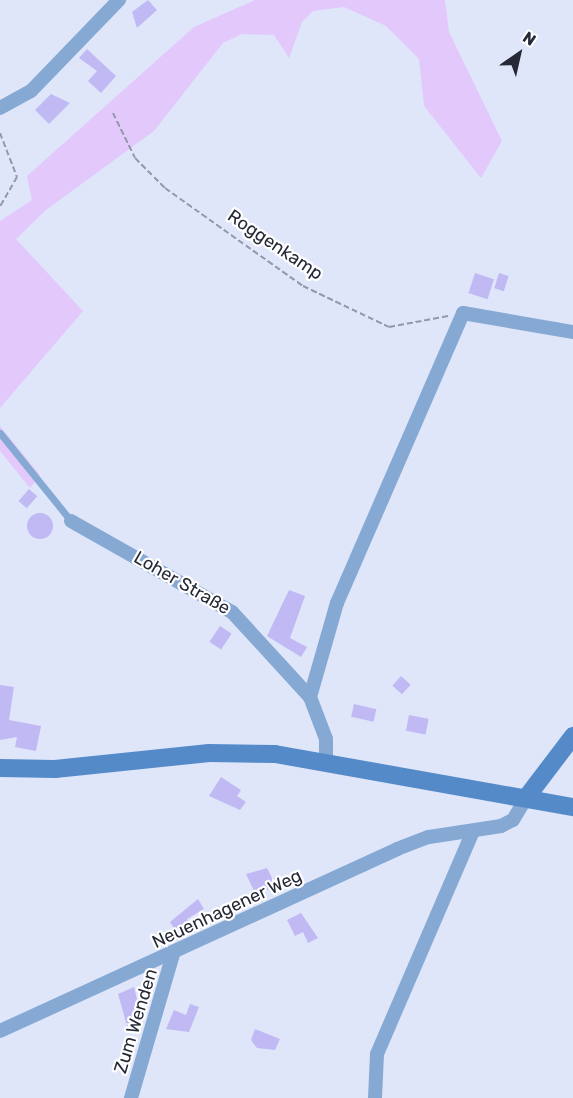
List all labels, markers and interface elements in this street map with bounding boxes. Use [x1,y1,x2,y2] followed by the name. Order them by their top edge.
[489,24,549,84] north arrow
[519,28,539,50] text: N
[223,205,327,285] street label: Roggenkamp
[130,547,234,619] street label: Loher Straße
[148,865,306,953] street label: Neuenhagener Weg
[110,966,162,1076] street label: Zum Wenden

